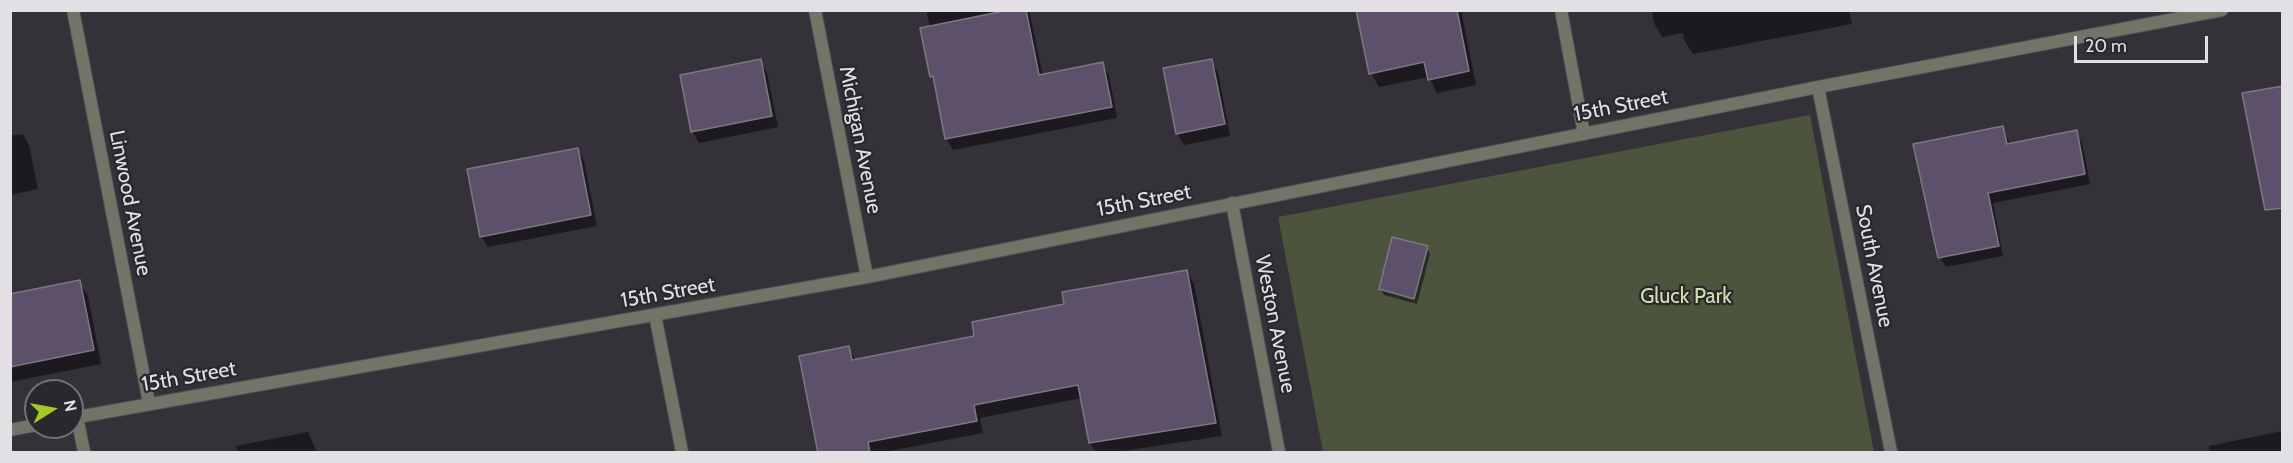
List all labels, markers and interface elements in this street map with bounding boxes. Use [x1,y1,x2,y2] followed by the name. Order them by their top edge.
[2077,24,2210,62] scale bar
[2085,35,2127,57] text: 20 m
[833,64,887,216] street label: Michigan Avenue
[1572,85,1670,127] street label: 15th Street
[104,128,156,278] street label: Linwood Avenue
[1095,180,1193,222] street label: 15th Street
[1850,202,1898,330] street label: South Avenue
[1249,253,1301,395] street label: Weston Avenue
[619,272,717,314] street label: 15th Street
[1640,284,1732,310] park label: Gluck Park
[140,356,238,398] street label: 15th Street
[24,379,84,439] north arrow
[60,398,81,413] text: N

